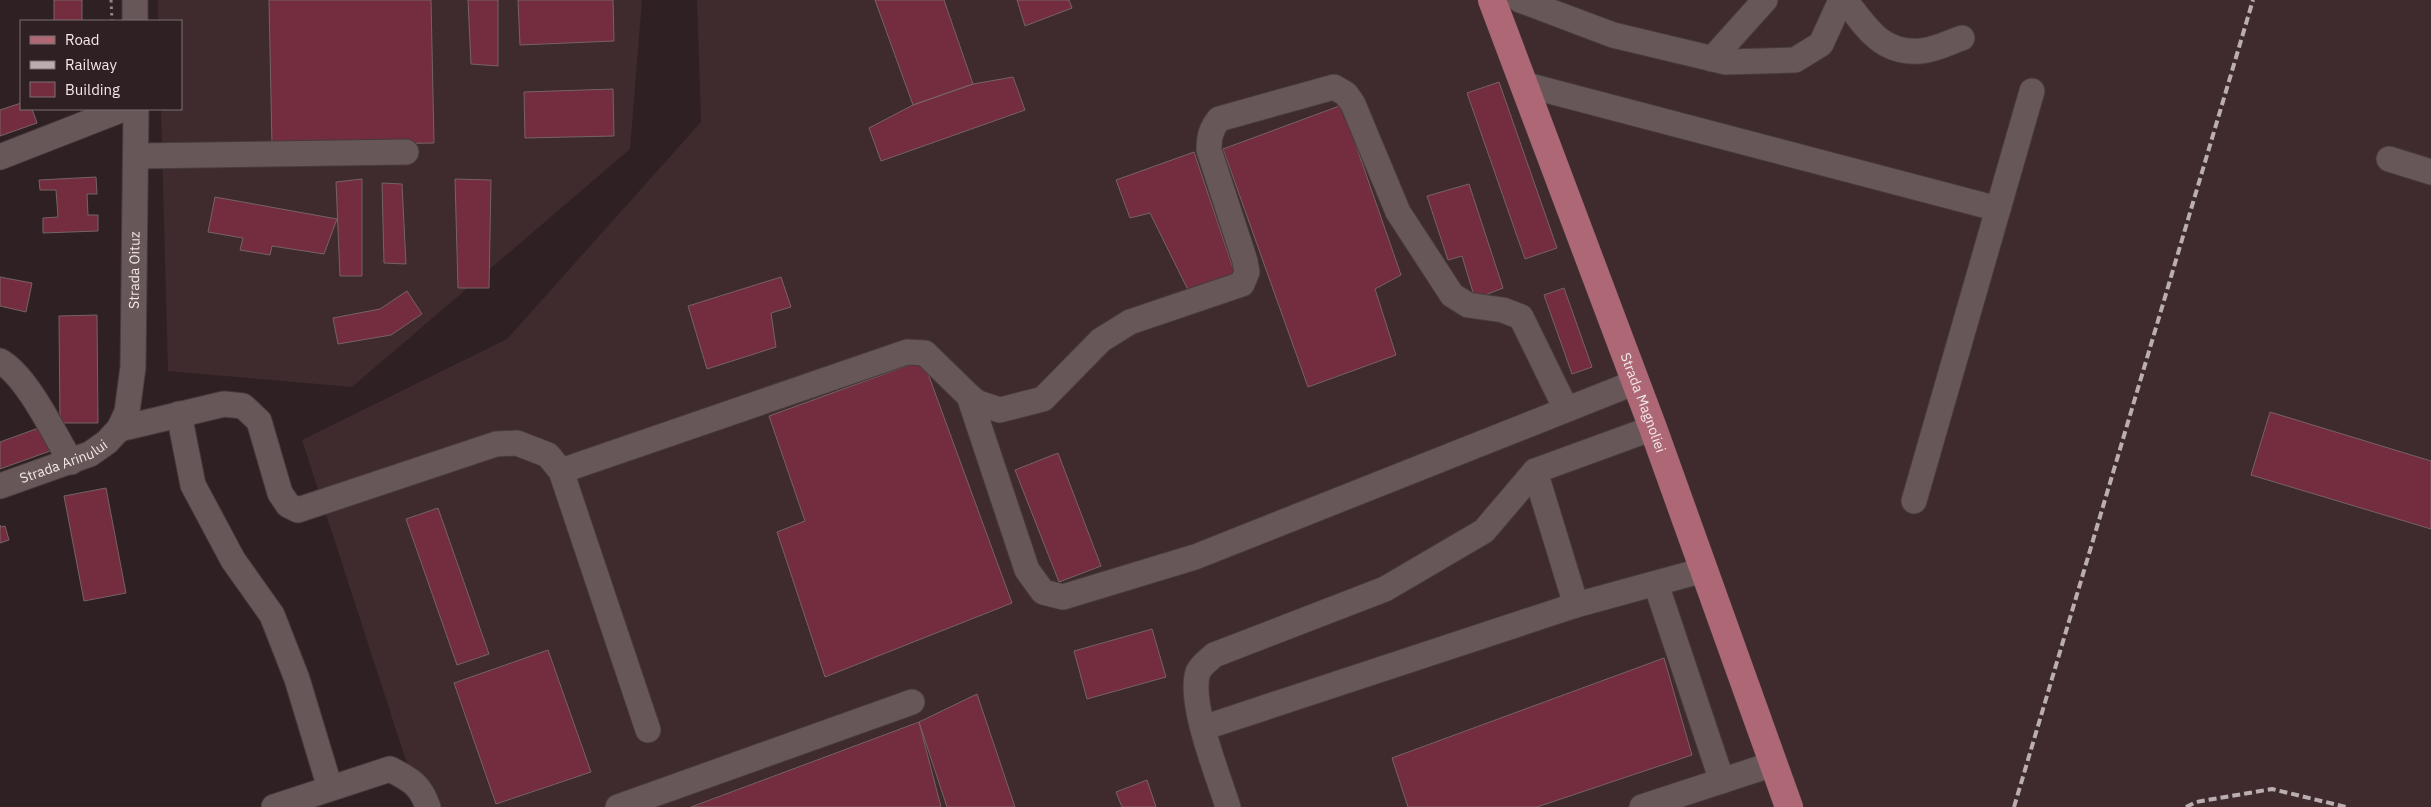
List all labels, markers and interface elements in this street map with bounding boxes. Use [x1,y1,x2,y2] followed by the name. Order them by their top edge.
[20,20,182,110] legend
[65,30,100,49] text: Road
[65,55,118,74] text: Railway
[65,80,120,99] text: Building
[125,231,144,309] street label: Strada Oituz
[1616,350,1670,455] street label: Strada Magnoliei
[17,436,111,487] street label: Strada Arinului

